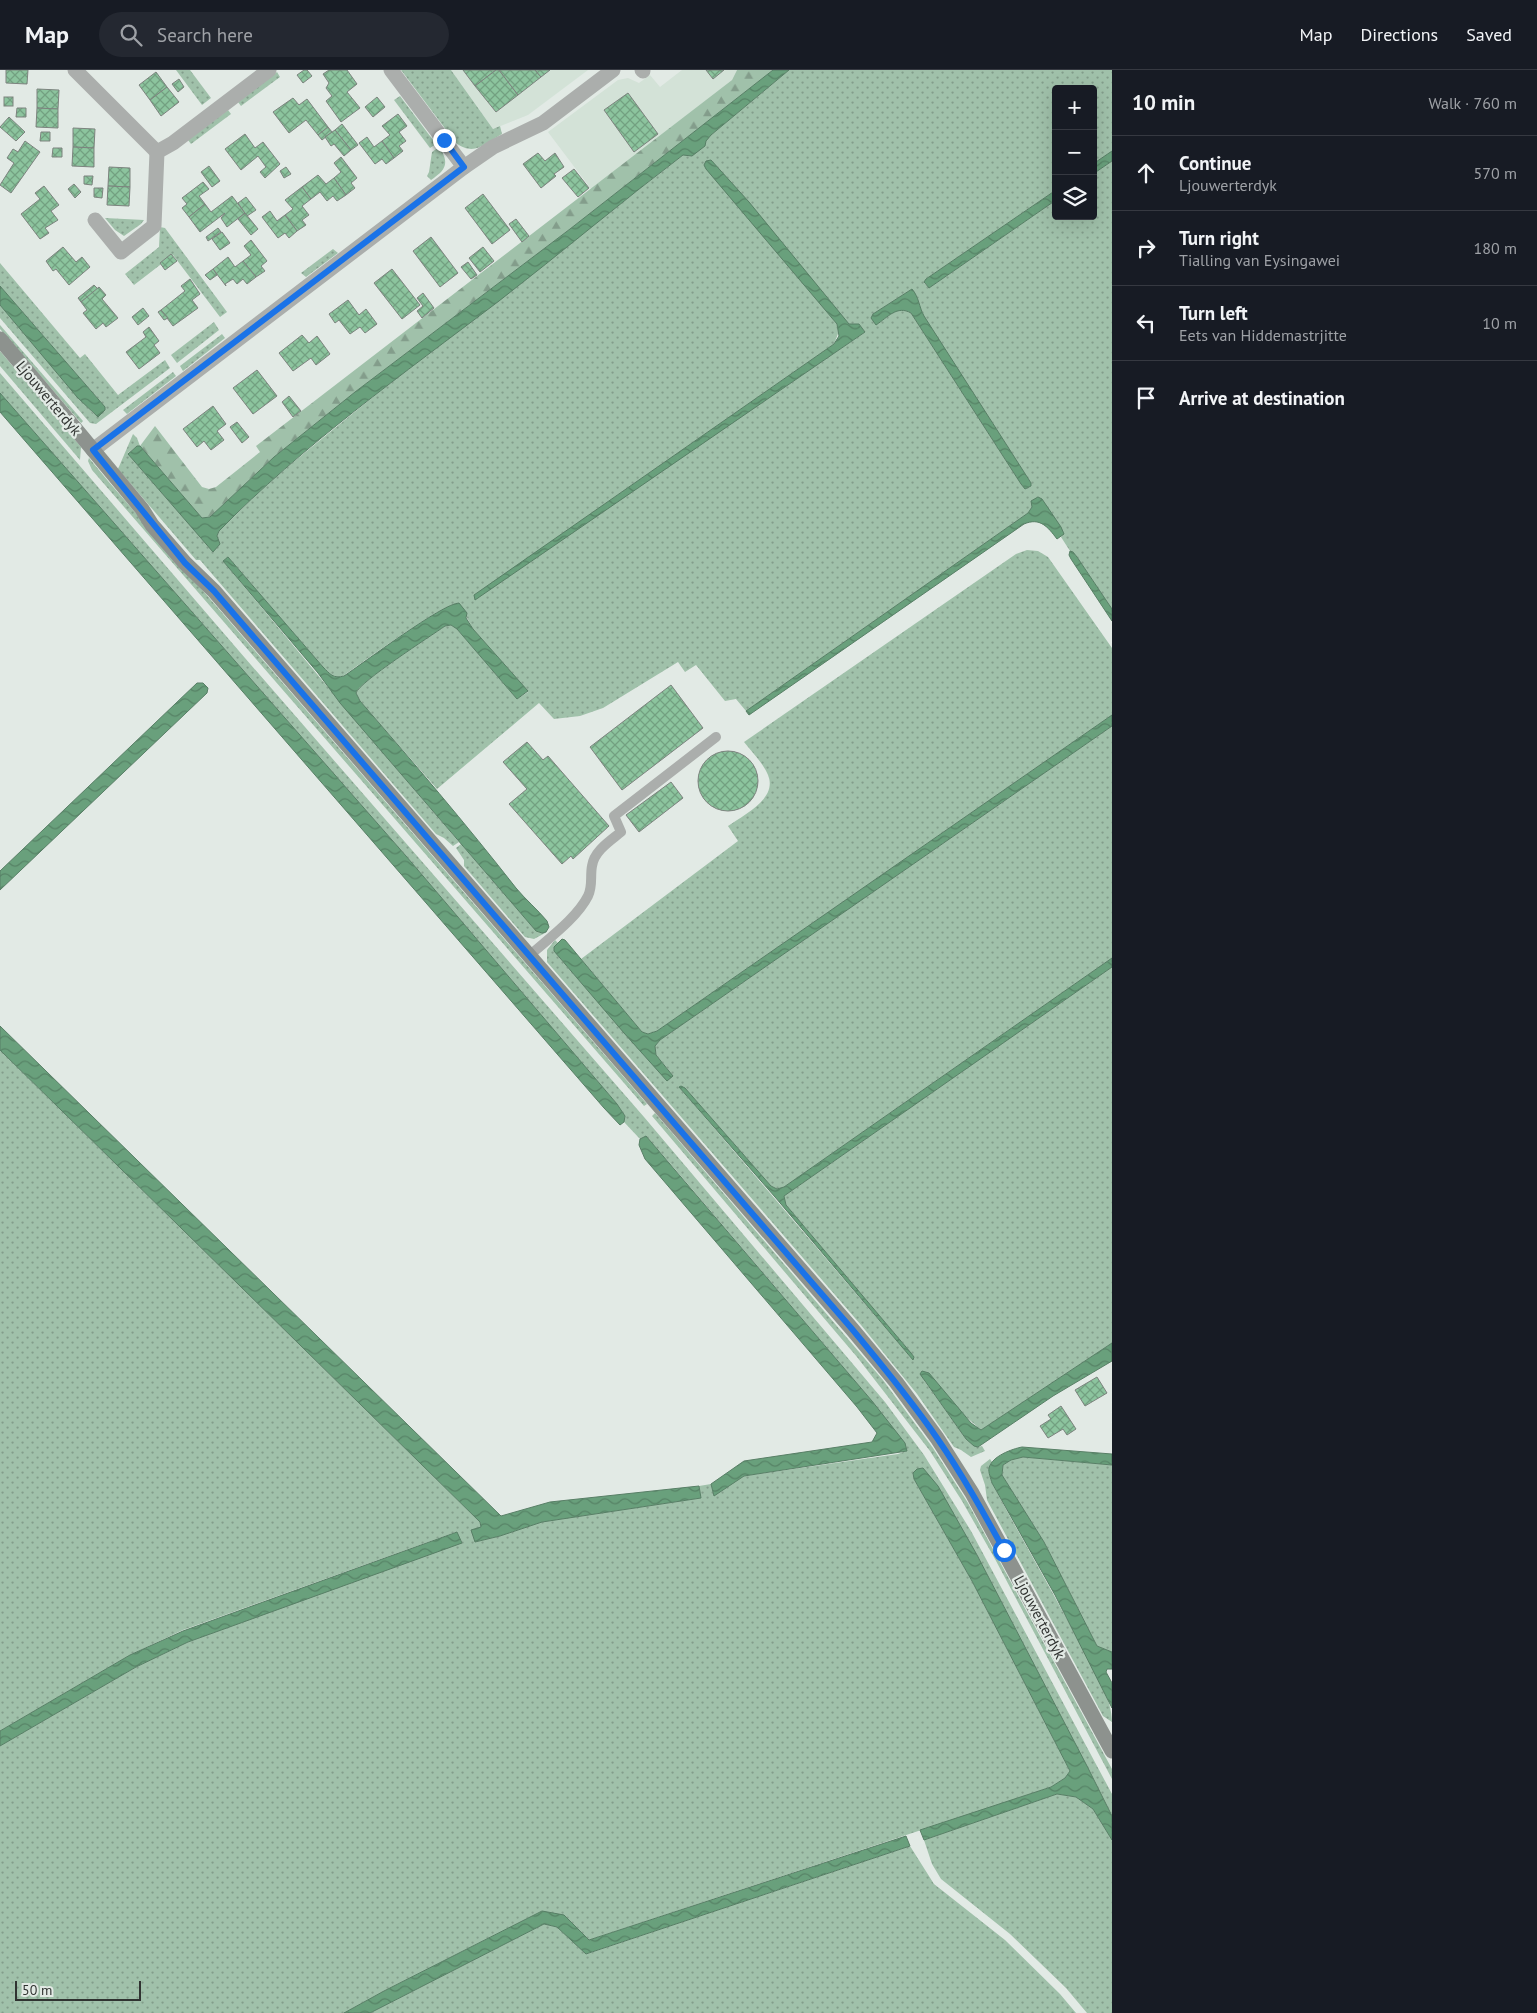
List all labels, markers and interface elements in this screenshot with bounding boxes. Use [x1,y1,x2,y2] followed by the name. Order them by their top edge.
[99,12,449,57] search box
[25,19,69,50] text: Map
[117,21,145,49] icon: search
[157,23,253,47] text: Search here
[1300,23,1332,46] text: Map
[1360,23,1438,46] text: Directions
[1466,23,1512,46] text: Saved
[1052,85,1097,220] map controls
[1052,85,1097,130] button: +
[1132,89,1195,116] text: 10 min
[1428,93,1517,113] text: Walk · 760 m
[433,129,456,152] route end
[1052,130,1097,175] button: −
[1179,151,1251,175] text: Continue
[1132,159,1160,187] icon: ahead
[1474,163,1517,183] text: 570 m
[1052,175,1097,220] button: layers
[1179,175,1277,195] text: Ljouwerterdyk
[1179,226,1259,250] text: Turn right
[1132,234,1160,262] icon: right
[1474,238,1517,258] text: 180 m
[1179,250,1340,270] text: Tialling van Eysingawei
[1179,301,1248,325] text: Turn left
[1132,309,1160,337] icon: left
[1482,313,1517,333] text: 10 m
[1179,325,1347,345] text: Eets van Hiddemastrjitte
[12,357,86,440] street label: Ljouwerterdyk
[1132,384,1160,412] icon: arrive
[1179,386,1345,410] text: Arrive at destination
[993,1539,1016,1562] route start
[1010,1572,1070,1663] street label: Ljouwerterdyk
[15,1978,141,2001] scale bar
[22,1981,52,1999] text: 50 m

